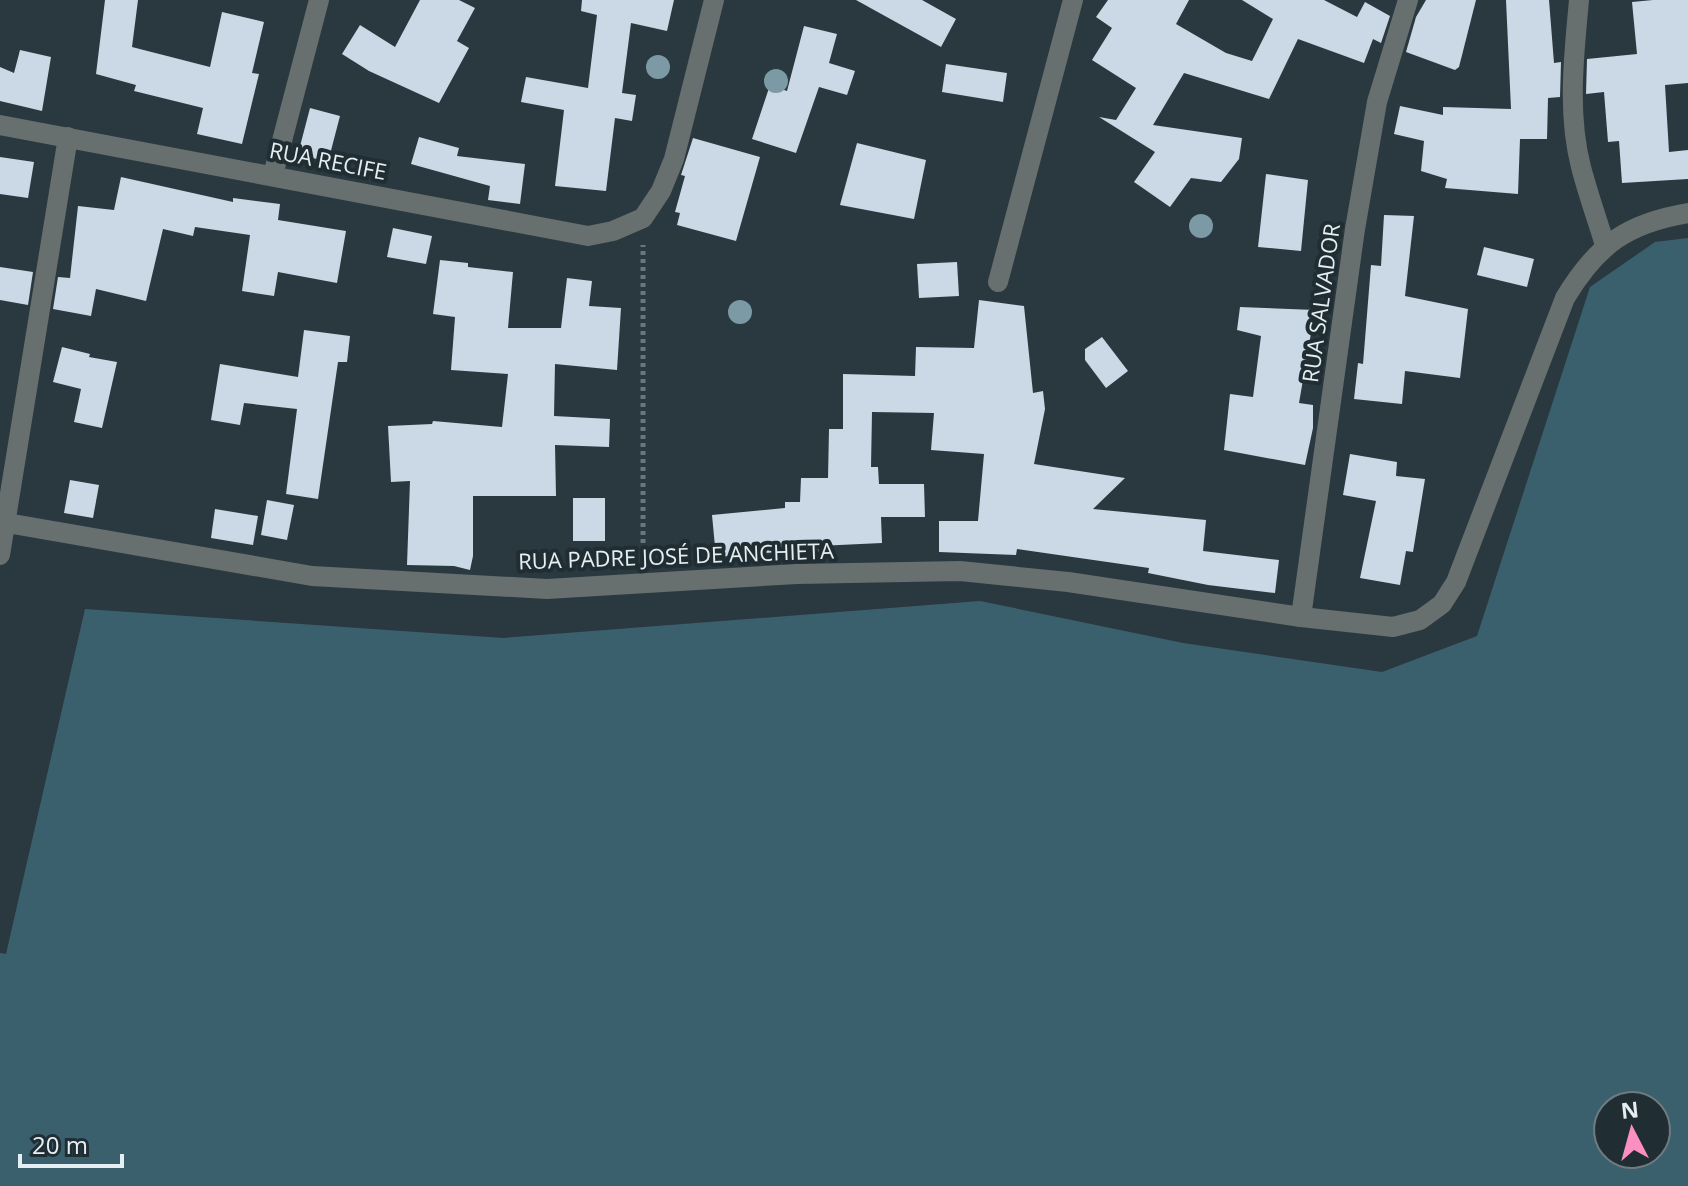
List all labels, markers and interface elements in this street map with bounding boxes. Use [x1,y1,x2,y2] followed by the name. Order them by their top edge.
[267,134,389,186] street label: RUA RECIFE
[1294,221,1346,384] street label: RUA SALVADOR
[518,534,834,576] street label: RUA PADRE JOSÉ DE ANCHIETA
[1592,1090,1672,1170] north arrow
[1619,1093,1640,1125] text: N
[20,1118,122,1168] scale bar
[32,1128,88,1161] text: 20 m

